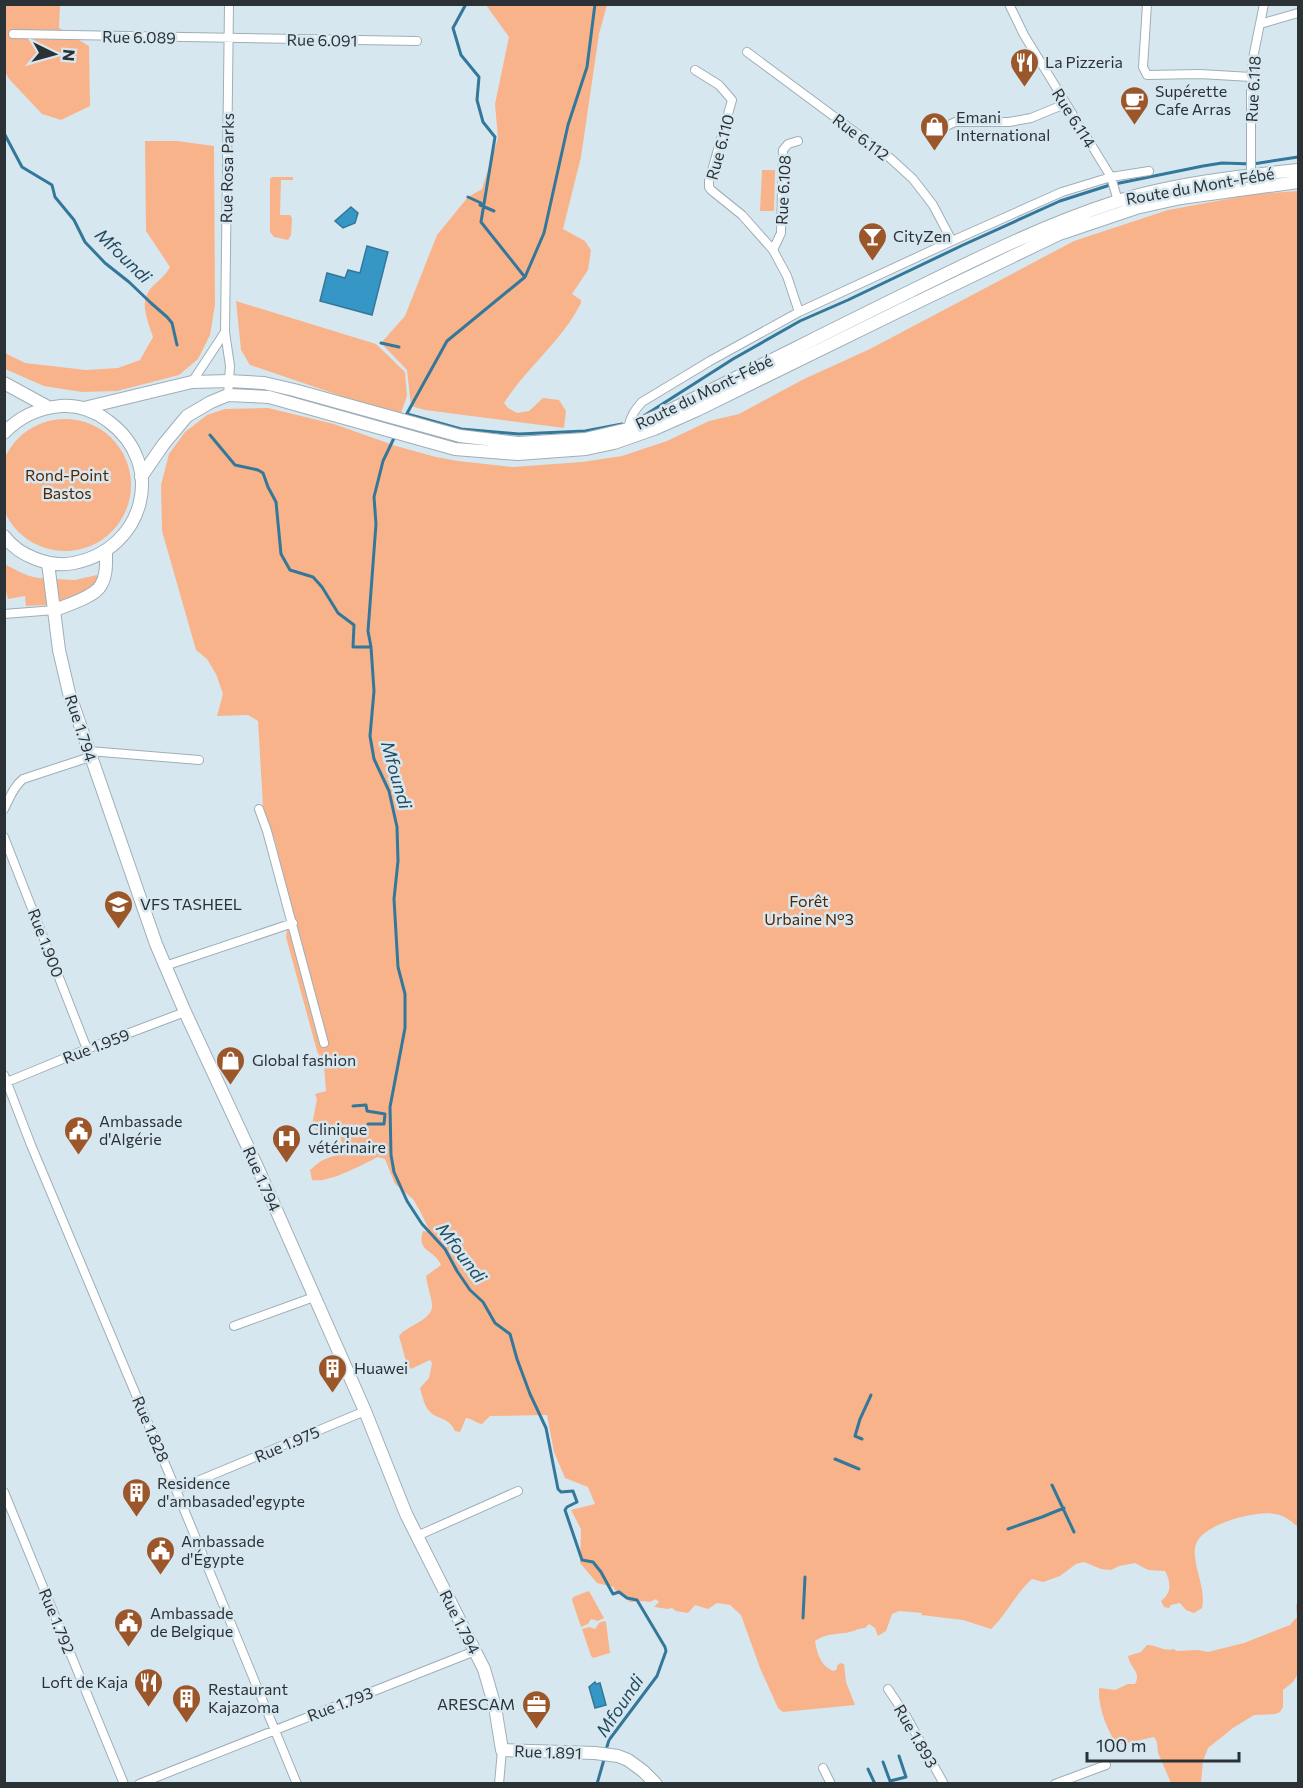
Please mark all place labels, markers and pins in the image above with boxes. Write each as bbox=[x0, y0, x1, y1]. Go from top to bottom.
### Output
restaurant icon: La Pizzeria bbox=[1008, 46, 1040, 88]
place label: La Pizzeria bbox=[1045, 52, 1123, 71]
place label: Supérette Cafe Arras bbox=[1155, 81, 1231, 118]
cafe icon: Supérette Cafe Arras bbox=[1118, 84, 1150, 126]
place label: Emani International bbox=[956, 107, 1050, 144]
shop icon: Emani International bbox=[919, 110, 951, 152]
bar icon: CityZen bbox=[856, 220, 888, 262]
place label: CityZen bbox=[893, 226, 951, 245]
school or university icon: VFS TASHEEL bbox=[103, 888, 135, 930]
place label: VFS TASHEEL bbox=[140, 894, 242, 913]
shop icon: Global fashion bbox=[215, 1044, 247, 1086]
place label: Global fashion bbox=[252, 1050, 356, 1069]
place label: Ambassade d'Algérie bbox=[99, 1111, 182, 1148]
public building icon: Ambassade d'Algérie bbox=[62, 1114, 94, 1156]
place label: Clinique vétérinaire bbox=[308, 1119, 386, 1156]
hospital icon: Clinique vétérinaire bbox=[271, 1122, 303, 1164]
building icon: Huawei bbox=[317, 1352, 349, 1394]
place label: Huawei bbox=[354, 1358, 408, 1377]
place label: Residence d'ambasaded'egypte bbox=[157, 1473, 305, 1510]
building icon: Residence d'ambasaded'egypte bbox=[120, 1476, 152, 1518]
place label: Ambassade d'Égypte bbox=[181, 1531, 264, 1568]
public building icon: Ambassade d'Égypte bbox=[144, 1534, 176, 1576]
place label: Ambassade de Belgique bbox=[150, 1603, 233, 1640]
public building icon: Ambassade de Belgique bbox=[113, 1606, 145, 1648]
restaurant icon: Loft de Kaja bbox=[133, 1666, 165, 1708]
place label: Loft de Kaja bbox=[41, 1672, 128, 1691]
place label: Restaurant Kajazoma bbox=[208, 1679, 289, 1716]
building icon: Restaurant Kajazoma bbox=[171, 1682, 203, 1724]
office icon: ARESCAM bbox=[520, 1688, 552, 1730]
place label: ARESCAM bbox=[437, 1694, 515, 1713]

